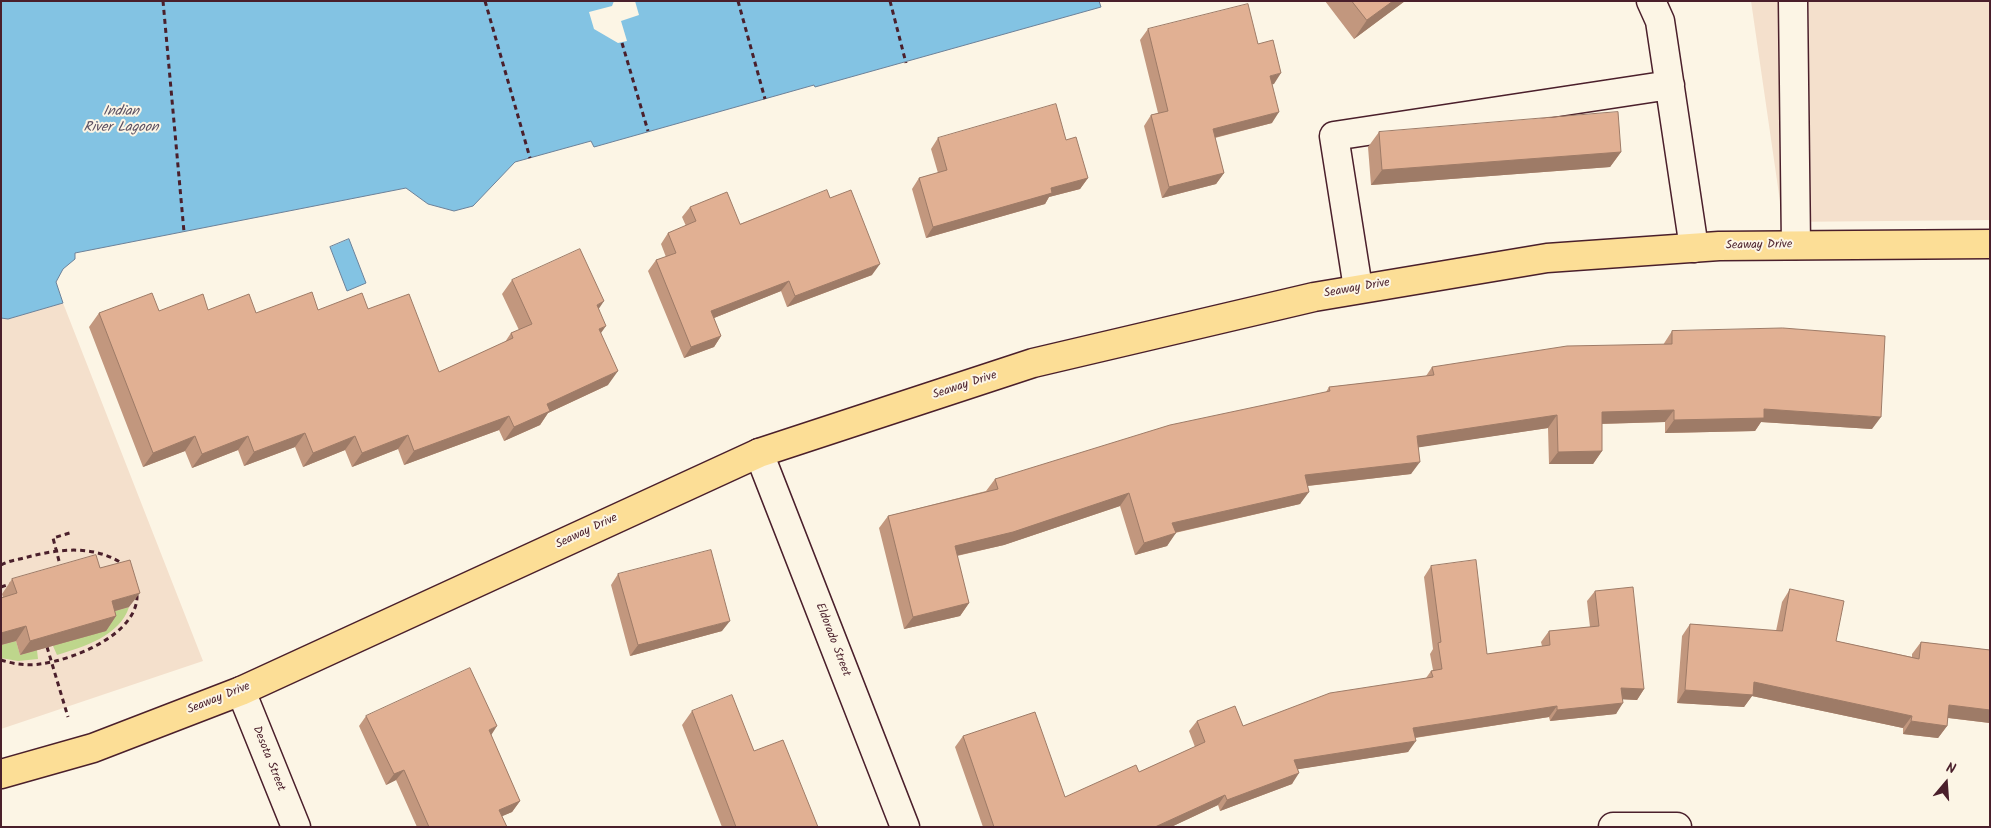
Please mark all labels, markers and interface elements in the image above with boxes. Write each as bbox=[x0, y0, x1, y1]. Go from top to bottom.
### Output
water label: Indian River Lagoon bbox=[84, 105, 158, 138]
street label: Seaway Drive bbox=[1726, 238, 1792, 254]
street label: Seaway Drive bbox=[1323, 276, 1391, 302]
street label: Seaway Drive bbox=[931, 369, 999, 403]
street label: Seaway Drive bbox=[554, 511, 620, 553]
street label: Eldorado Street bbox=[811, 601, 853, 679]
street label: Seaway Drive bbox=[185, 680, 253, 718]
street label: Desota Street bbox=[248, 724, 288, 794]
text: N bbox=[1943, 757, 1958, 781]
north arrow bbox=[1921, 758, 1971, 808]

